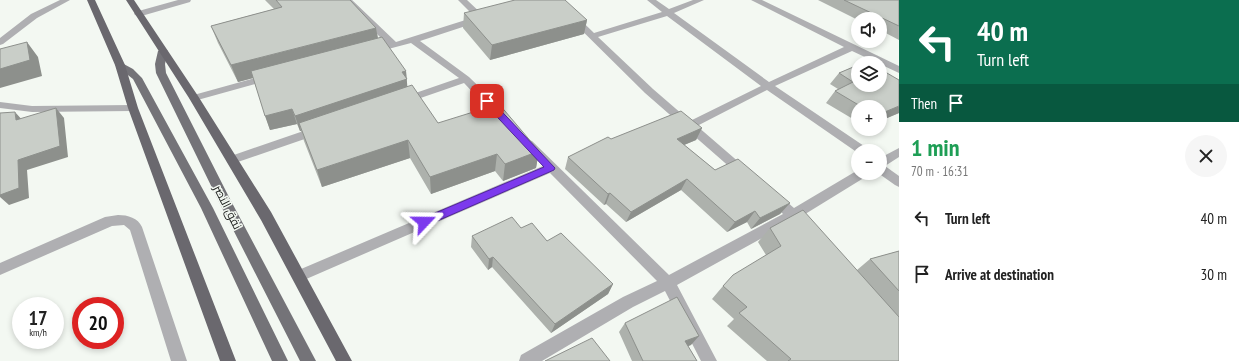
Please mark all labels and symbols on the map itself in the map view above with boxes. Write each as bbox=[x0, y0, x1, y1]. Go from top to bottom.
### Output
pin bbox=[470, 84, 504, 118]
street label: نفق النصر bbox=[210, 181, 245, 232]
position arrow bbox=[403, 201, 445, 243]
speed limit sign: 20 bbox=[72, 297, 124, 349]

